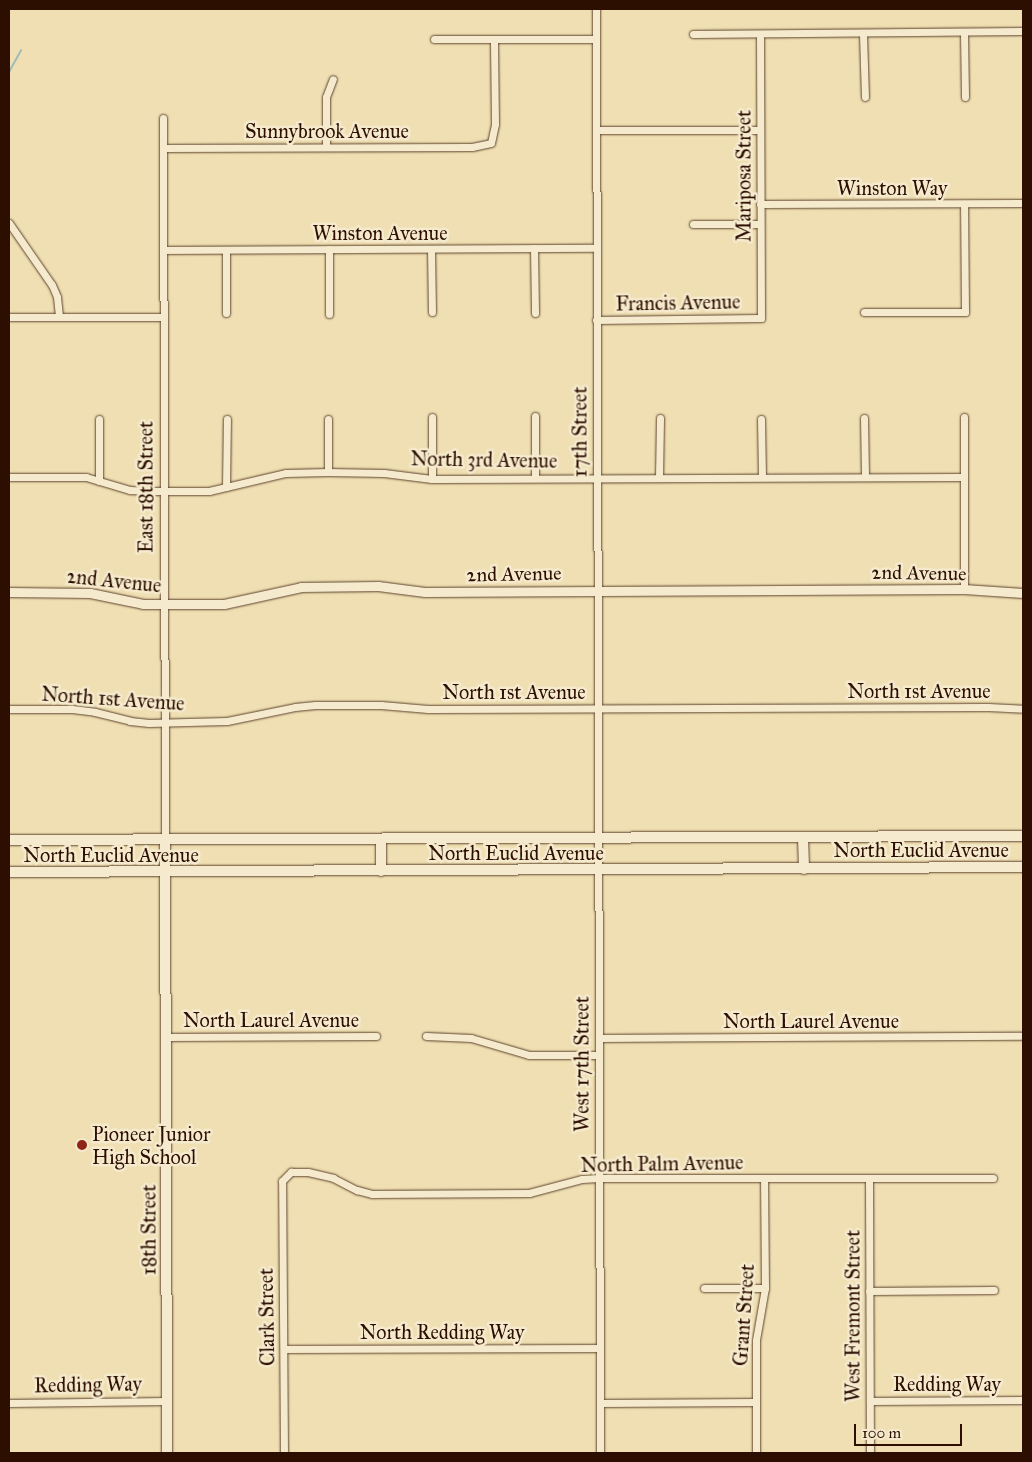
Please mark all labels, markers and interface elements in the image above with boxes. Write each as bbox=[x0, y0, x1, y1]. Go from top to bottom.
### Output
street label: Mariposa Street bbox=[732, 110, 756, 242]
street label: Sunnybrook Avenue bbox=[245, 119, 409, 143]
street label: Winston Way bbox=[837, 176, 947, 200]
street label: Winston Avenue bbox=[312, 221, 448, 245]
street label: Francis Avenue bbox=[615, 290, 741, 316]
street label: 17th Street bbox=[568, 387, 592, 477]
street label: East 18th Street bbox=[134, 421, 158, 553]
street label: North 3rd Avenue bbox=[411, 447, 557, 473]
street label: 2nd Avenue bbox=[871, 560, 967, 586]
street label: 2nd Avenue bbox=[466, 561, 562, 587]
street label: 2nd Avenue bbox=[65, 564, 163, 598]
street label: North 1st Avenue bbox=[847, 679, 991, 703]
street label: North 1st Avenue bbox=[442, 680, 586, 704]
street label: North 1st Avenue bbox=[41, 682, 185, 716]
street label: North Euclid Avenue bbox=[833, 838, 1009, 862]
street label: North Euclid Avenue bbox=[428, 841, 604, 865]
street label: North Euclid Avenue bbox=[23, 843, 199, 867]
street label: West 17th Street bbox=[570, 996, 594, 1132]
street label: North Laurel Avenue bbox=[183, 1008, 359, 1032]
street label: North Laurel Avenue bbox=[723, 1009, 899, 1033]
place label: Pioneer Junior High School bbox=[92, 1122, 211, 1169]
marker: Pioneer Junior High School bbox=[76, 1139, 88, 1151]
street label: North Palm Avenue bbox=[580, 1151, 744, 1177]
street label: 18th Street bbox=[137, 1185, 161, 1275]
street label: West Fremont Street bbox=[841, 1230, 865, 1402]
street label: Grant Street bbox=[728, 1263, 760, 1367]
street label: Clark Street bbox=[254, 1268, 280, 1366]
street label: North Redding Way bbox=[360, 1320, 524, 1344]
street label: Redding Way bbox=[34, 1372, 142, 1398]
street label: Redding Way bbox=[893, 1372, 1001, 1396]
scale bar bbox=[857, 1414, 964, 1446]
text: 100 m bbox=[862, 1424, 901, 1442]

